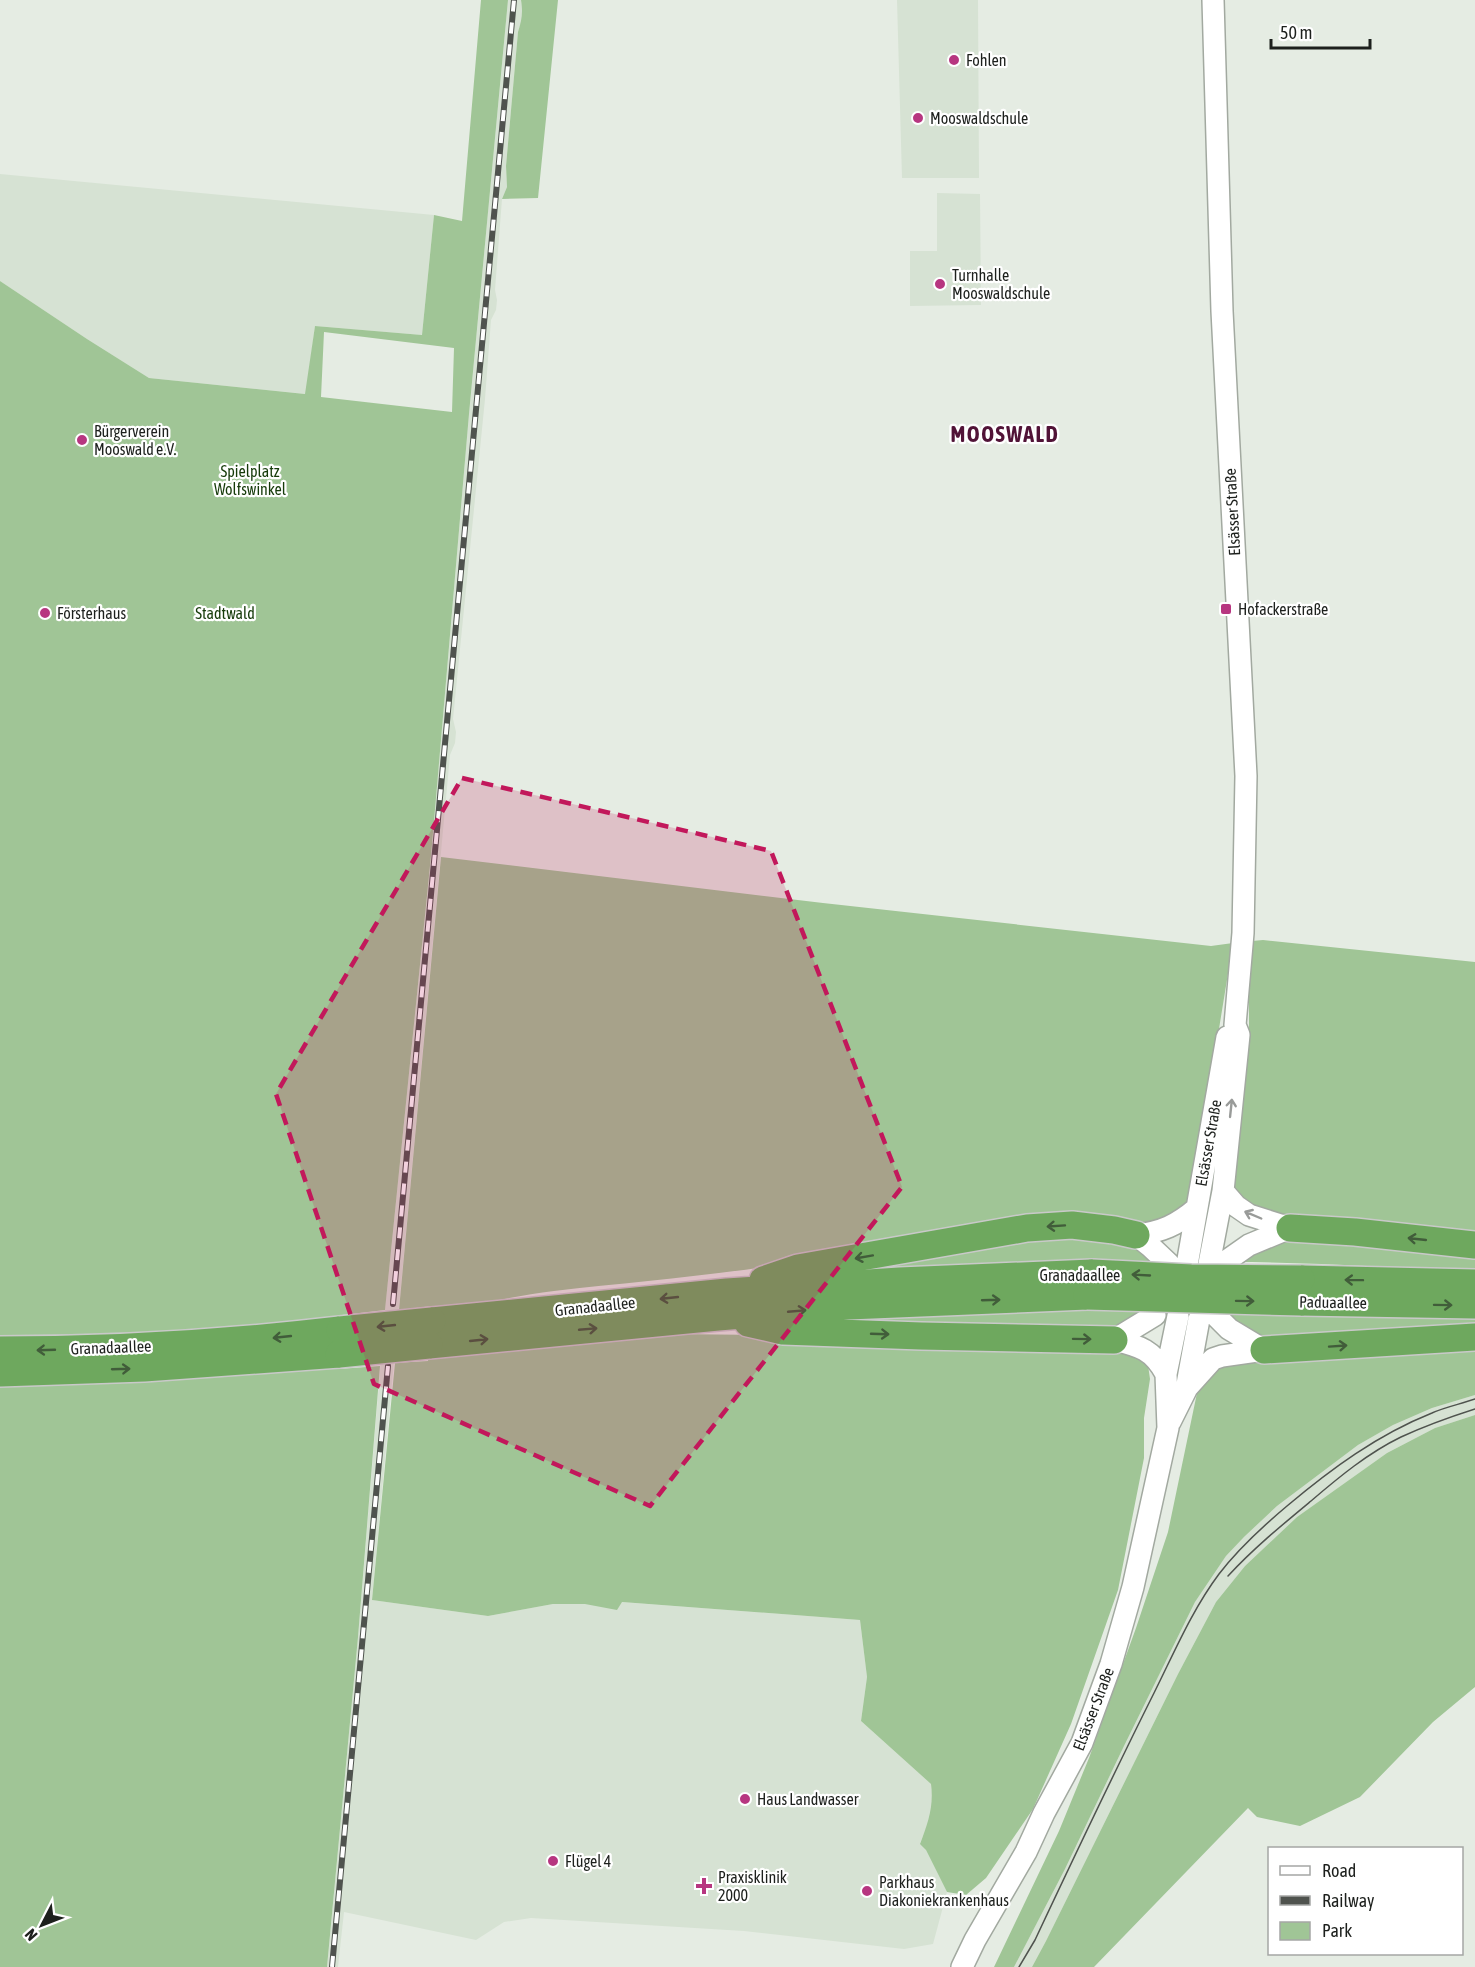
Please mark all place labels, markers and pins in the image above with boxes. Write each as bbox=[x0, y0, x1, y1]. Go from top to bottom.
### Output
place label: Fohlen bbox=[966, 51, 1007, 69]
marker: Fohlen bbox=[947, 53, 961, 67]
place label: Mooswaldschule bbox=[930, 109, 1028, 127]
marker: Mooswaldschule bbox=[911, 111, 925, 125]
place label: Turnhalle Mooswaldschule bbox=[952, 266, 1050, 302]
marker: Turnhalle Mooswaldschule bbox=[933, 277, 947, 291]
place label: Bürgerverein Mooswald e.V. bbox=[94, 422, 176, 458]
marker: Bürgerverein Mooswald e.V. bbox=[75, 433, 89, 447]
place label: Hofackerstraße bbox=[1238, 600, 1328, 618]
marker: Hofackerstraße bbox=[1219, 602, 1233, 616]
place label: Försterhaus bbox=[57, 604, 126, 622]
marker: Försterhaus bbox=[38, 606, 52, 620]
place label: Haus Landwasser bbox=[757, 1790, 859, 1808]
marker: Haus Landwasser bbox=[738, 1792, 752, 1806]
place label: Flügel 4 bbox=[565, 1852, 611, 1871]
marker: Flügel 4 bbox=[546, 1854, 560, 1868]
place label: Praxisklinik 2000 bbox=[718, 1868, 787, 1904]
place label: Parkhaus Diakoniekrankenhaus bbox=[879, 1873, 1009, 1909]
marker: Praxisklinik 2000 bbox=[695, 1877, 713, 1895]
marker: Parkhaus Diakoniekrankenhaus bbox=[860, 1884, 874, 1898]

